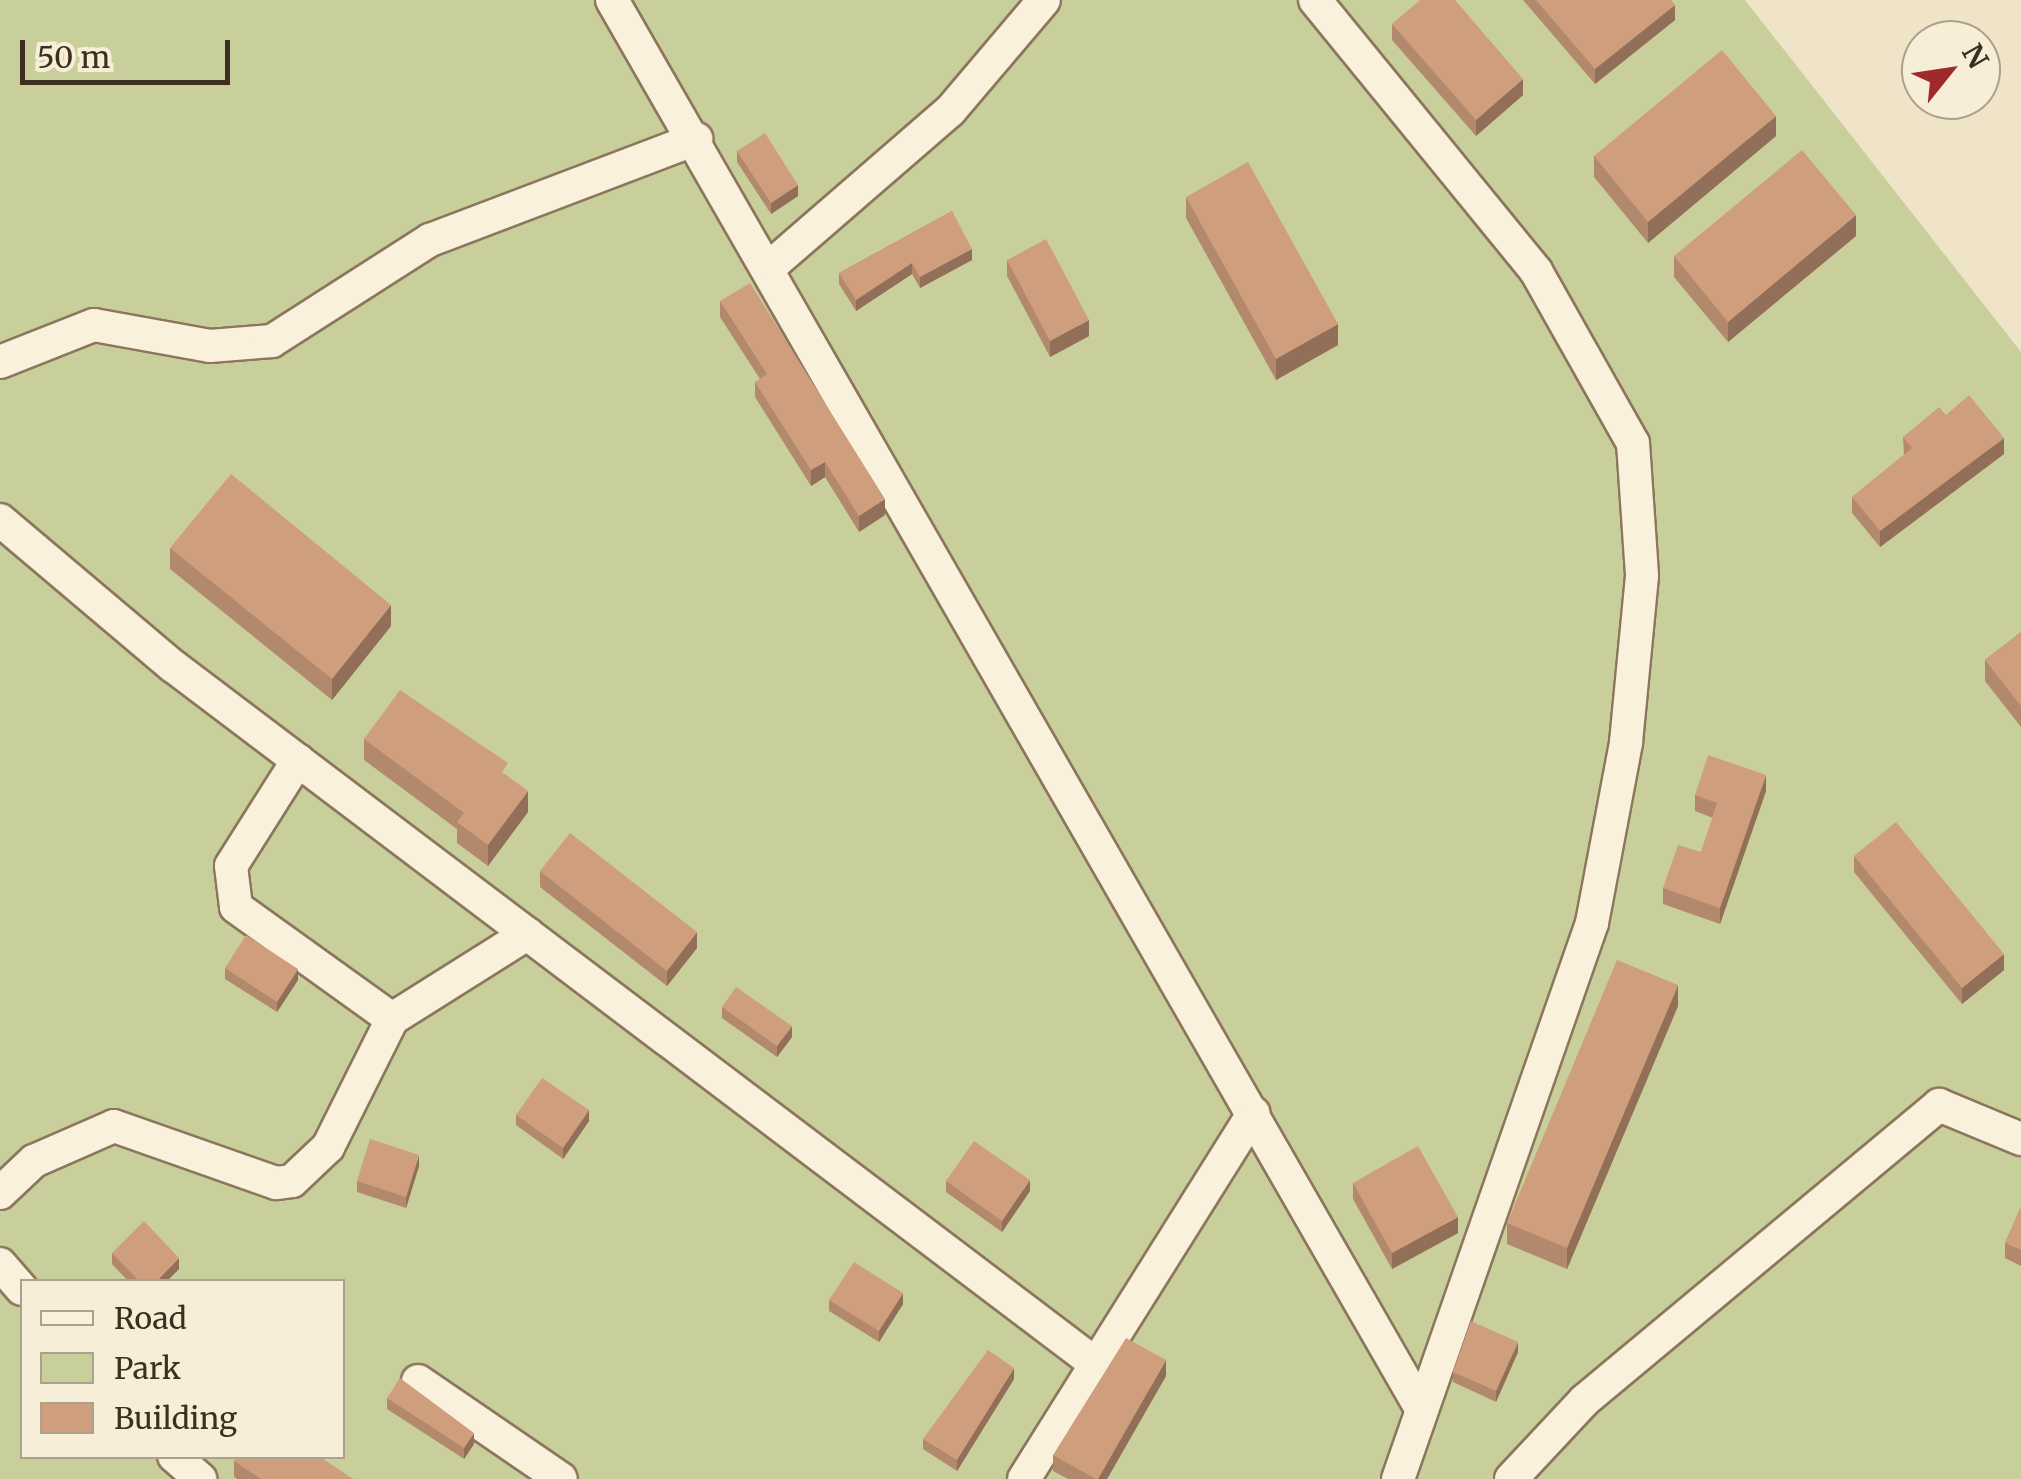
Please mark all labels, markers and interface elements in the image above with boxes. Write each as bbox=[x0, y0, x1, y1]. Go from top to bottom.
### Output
scale bar bbox=[25, 20, 235, 82]
north arrow bbox=[1901, 20, 2001, 120]
text: N bbox=[1954, 37, 1996, 75]
text: 50 m bbox=[37, 38, 110, 76]
legend bbox=[20, 1279, 345, 1459]
text: Road bbox=[114, 1299, 187, 1337]
text: Park bbox=[114, 1349, 181, 1387]
text: Building bbox=[114, 1399, 237, 1437]

